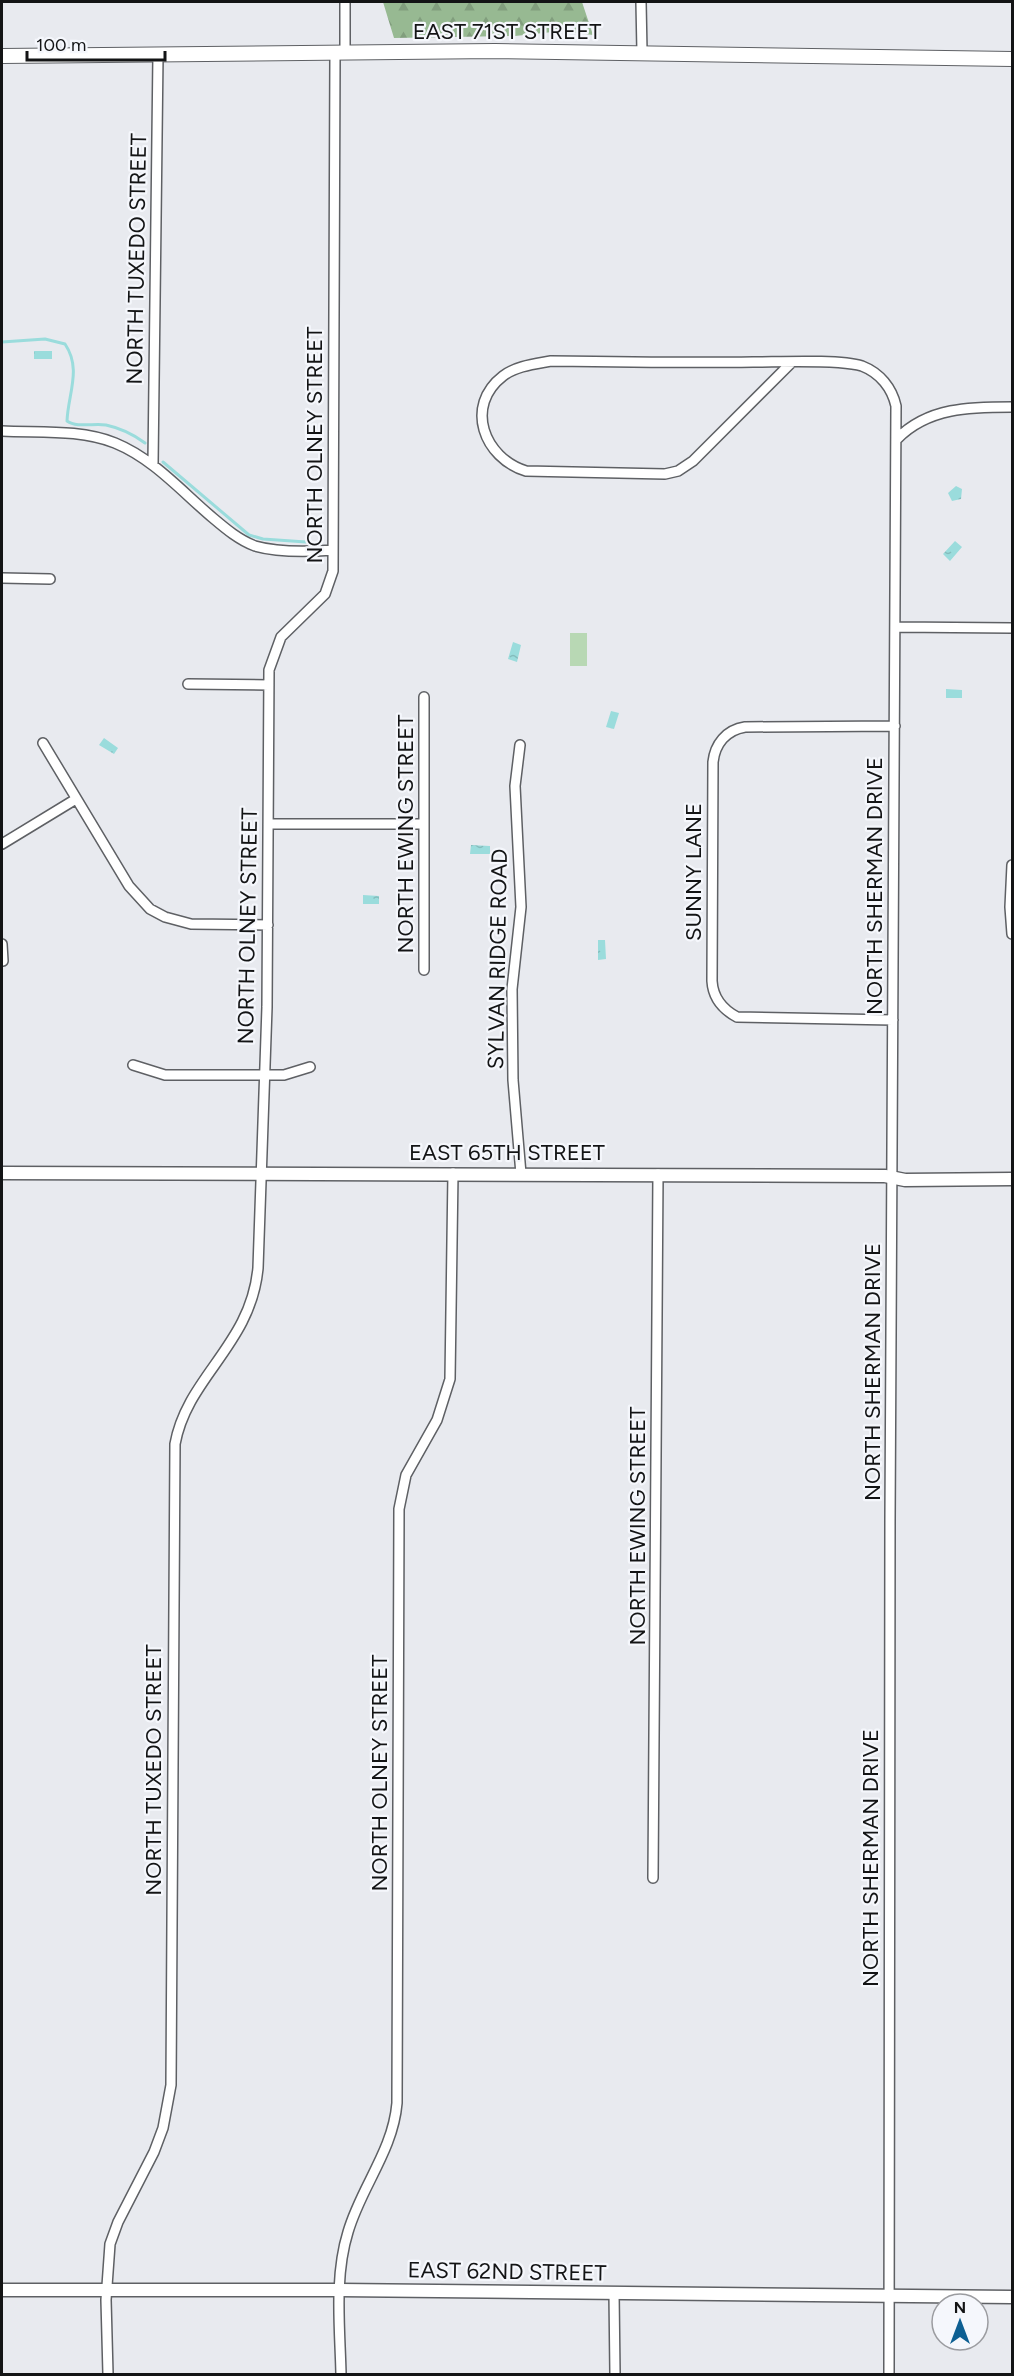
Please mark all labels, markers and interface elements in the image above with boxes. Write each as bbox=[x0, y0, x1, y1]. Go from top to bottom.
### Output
street label: EAST 71ST STREET bbox=[413, 18, 601, 45]
scale bar bbox=[27, 24, 165, 62]
text: 100 m bbox=[36, 34, 86, 56]
street label: NORTH TUXEDO STREET bbox=[121, 133, 152, 385]
street label: NORTH OLNEY STREET bbox=[301, 327, 328, 563]
street label: NORTH EWING STREET bbox=[392, 715, 419, 953]
street label: NORTH SHERMAN DRIVE bbox=[861, 757, 888, 1015]
street label: SUNNY LANE bbox=[680, 803, 707, 941]
street label: NORTH OLNEY STREET bbox=[232, 807, 263, 1045]
street label: SYLVAN RIDGE ROAD bbox=[482, 848, 513, 1070]
street label: EAST 65TH STREET bbox=[409, 1139, 605, 1166]
street label: NORTH SHERMAN DRIVE bbox=[859, 1243, 886, 1501]
street label: NORTH EWING STREET bbox=[624, 1407, 651, 1645]
street label: NORTH TUXEDO STREET bbox=[140, 1644, 167, 1896]
street label: NORTH OLNEY STREET bbox=[366, 1655, 393, 1891]
street label: NORTH SHERMAN DRIVE bbox=[857, 1729, 884, 1987]
street label: EAST 62ND STREET bbox=[407, 2256, 607, 2287]
north arrow bbox=[930, 2292, 990, 2352]
text: N bbox=[954, 2298, 966, 2317]

